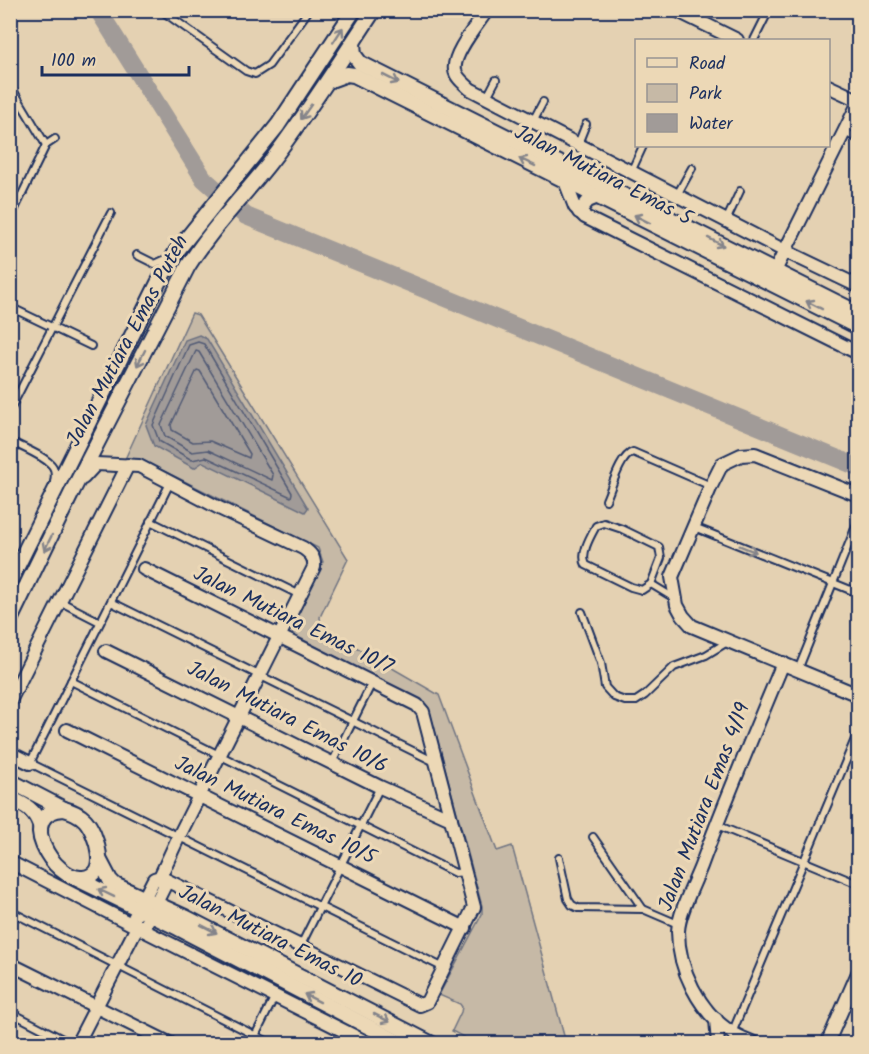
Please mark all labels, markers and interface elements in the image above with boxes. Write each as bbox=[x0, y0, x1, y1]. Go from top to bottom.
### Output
one-way arrow bbox=[332, 27, 344, 44]
scale bar bbox=[42, 39, 189, 77]
legend bbox=[635, 39, 830, 147]
text: 100 m bbox=[51, 47, 96, 76]
text: Road bbox=[689, 50, 726, 79]
one-way arrow bbox=[382, 74, 400, 86]
text: Park bbox=[689, 80, 722, 109]
one-way arrow bbox=[300, 103, 312, 119]
text: Water bbox=[689, 110, 734, 139]
street label: Jalan Mutiara Emas 5 bbox=[508, 117, 700, 236]
one-way arrow bbox=[519, 156, 536, 168]
one-way arrow bbox=[633, 213, 651, 225]
street label: Jalan Mutiara Emas Puteh bbox=[58, 229, 198, 453]
one-way arrow bbox=[707, 236, 724, 248]
one-way arrow bbox=[805, 299, 823, 310]
one-way arrow bbox=[135, 348, 146, 366]
one-way arrow bbox=[41, 533, 53, 551]
one-way arrow bbox=[738, 544, 757, 555]
street label: Jalan Mutiara Emas 10/7 bbox=[187, 558, 400, 685]
street label: Jalan Mutiara Emas 10/6 bbox=[181, 653, 393, 783]
street label: Jalan Mutiara Emas 4/19 bbox=[650, 698, 760, 916]
street label: Jalan Mutiara Emas 10/5 bbox=[168, 748, 383, 875]
street label: Jalan Mutiara Emas 10 bbox=[172, 876, 368, 998]
one-way arrow bbox=[97, 887, 115, 899]
one-way arrow bbox=[199, 924, 217, 935]
one-way arrow bbox=[304, 991, 322, 1003]
one-way arrow bbox=[373, 1012, 390, 1024]

